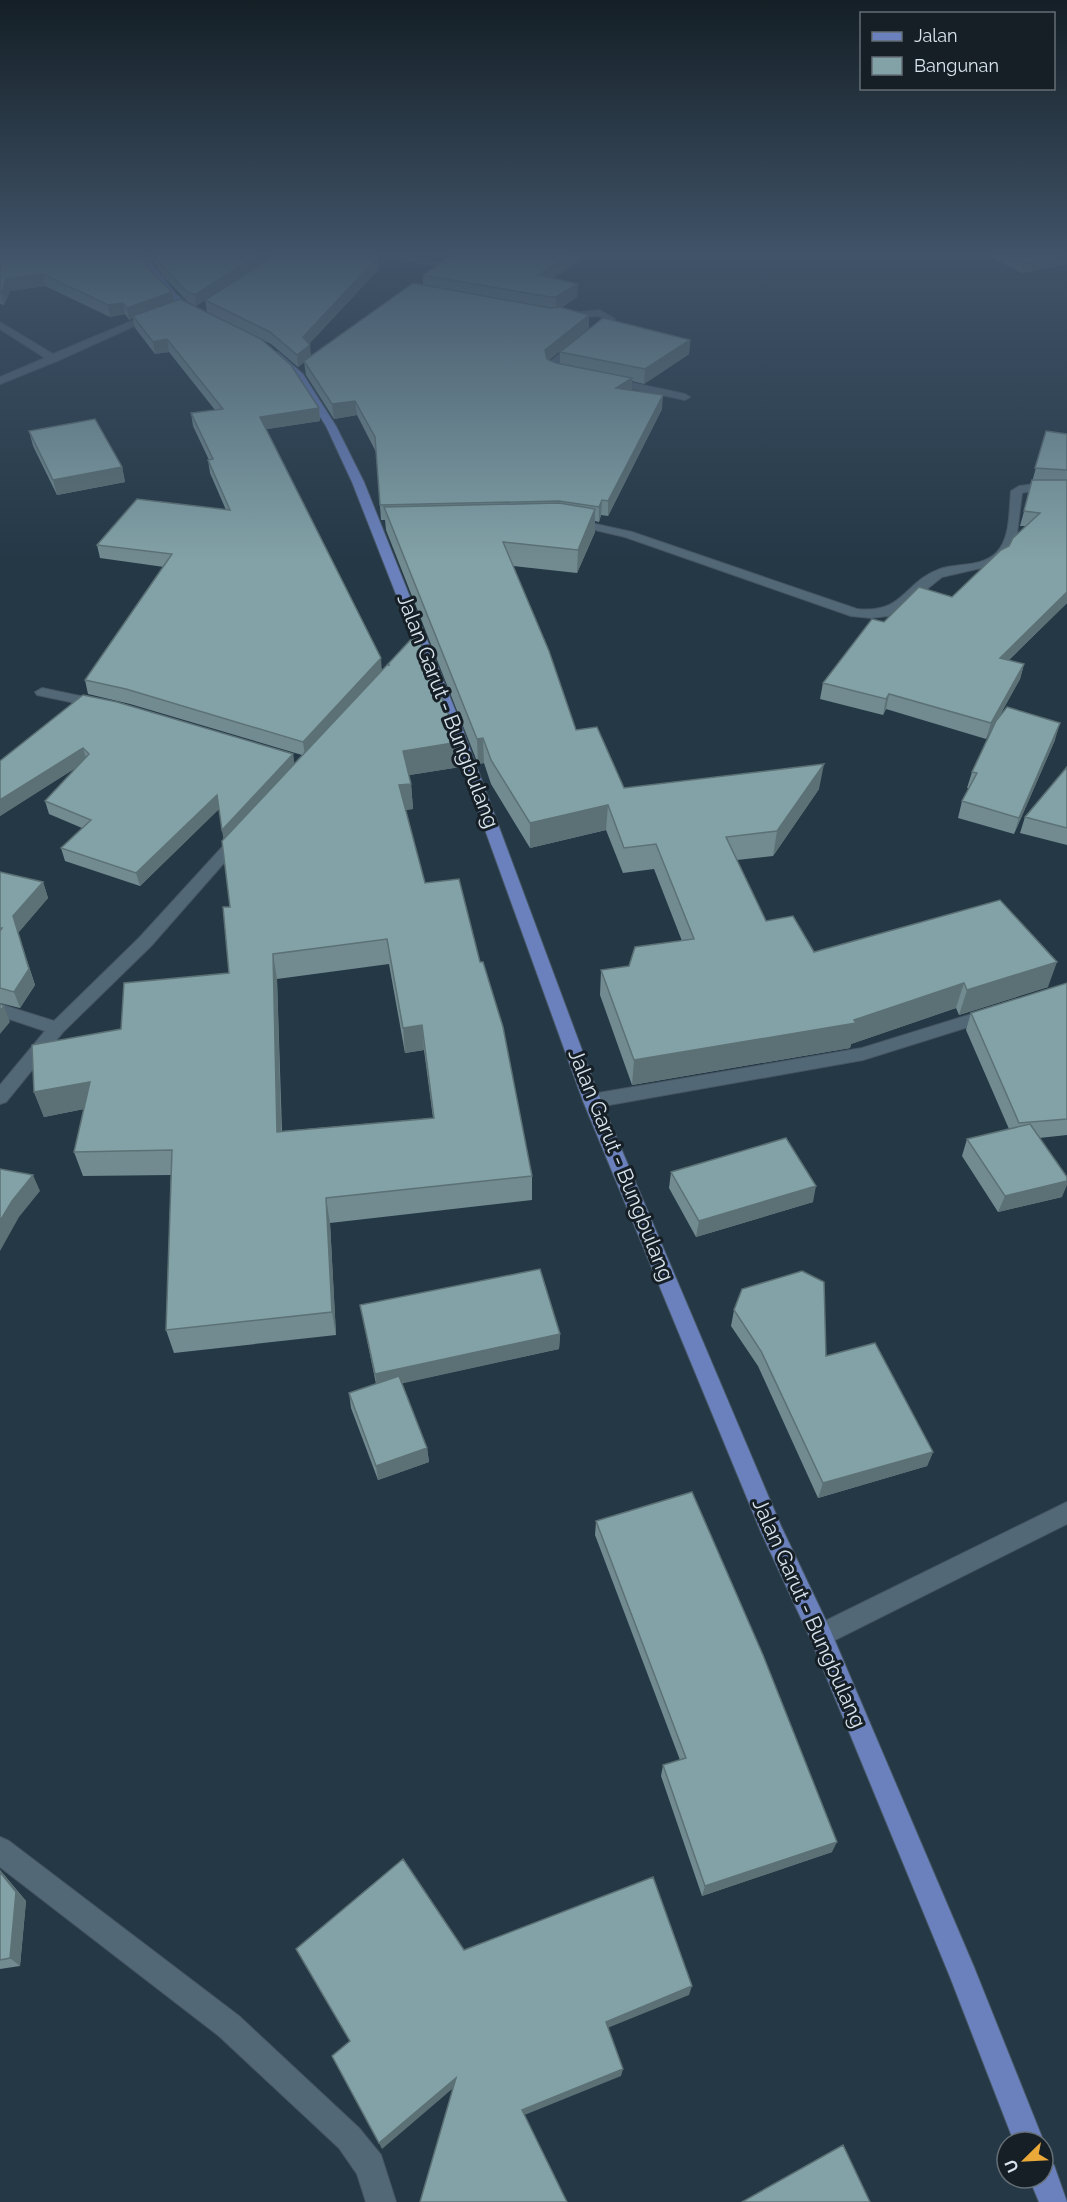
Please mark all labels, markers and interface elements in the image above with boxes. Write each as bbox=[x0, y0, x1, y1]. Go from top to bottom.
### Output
legend bbox=[860, 12, 1055, 90]
text: Jalan bbox=[914, 25, 958, 46]
text: Bangunan bbox=[914, 55, 999, 76]
street label: Jalan Garut - Bungbulang bbox=[392, 590, 505, 831]
street label: Jalan Garut - Bungbulang bbox=[563, 1045, 680, 1285]
street label: Jalan Garut - Bungbulang bbox=[747, 1494, 871, 1731]
north arrow bbox=[995, 2130, 1055, 2190]
text: U bbox=[1001, 2157, 1023, 2175]

